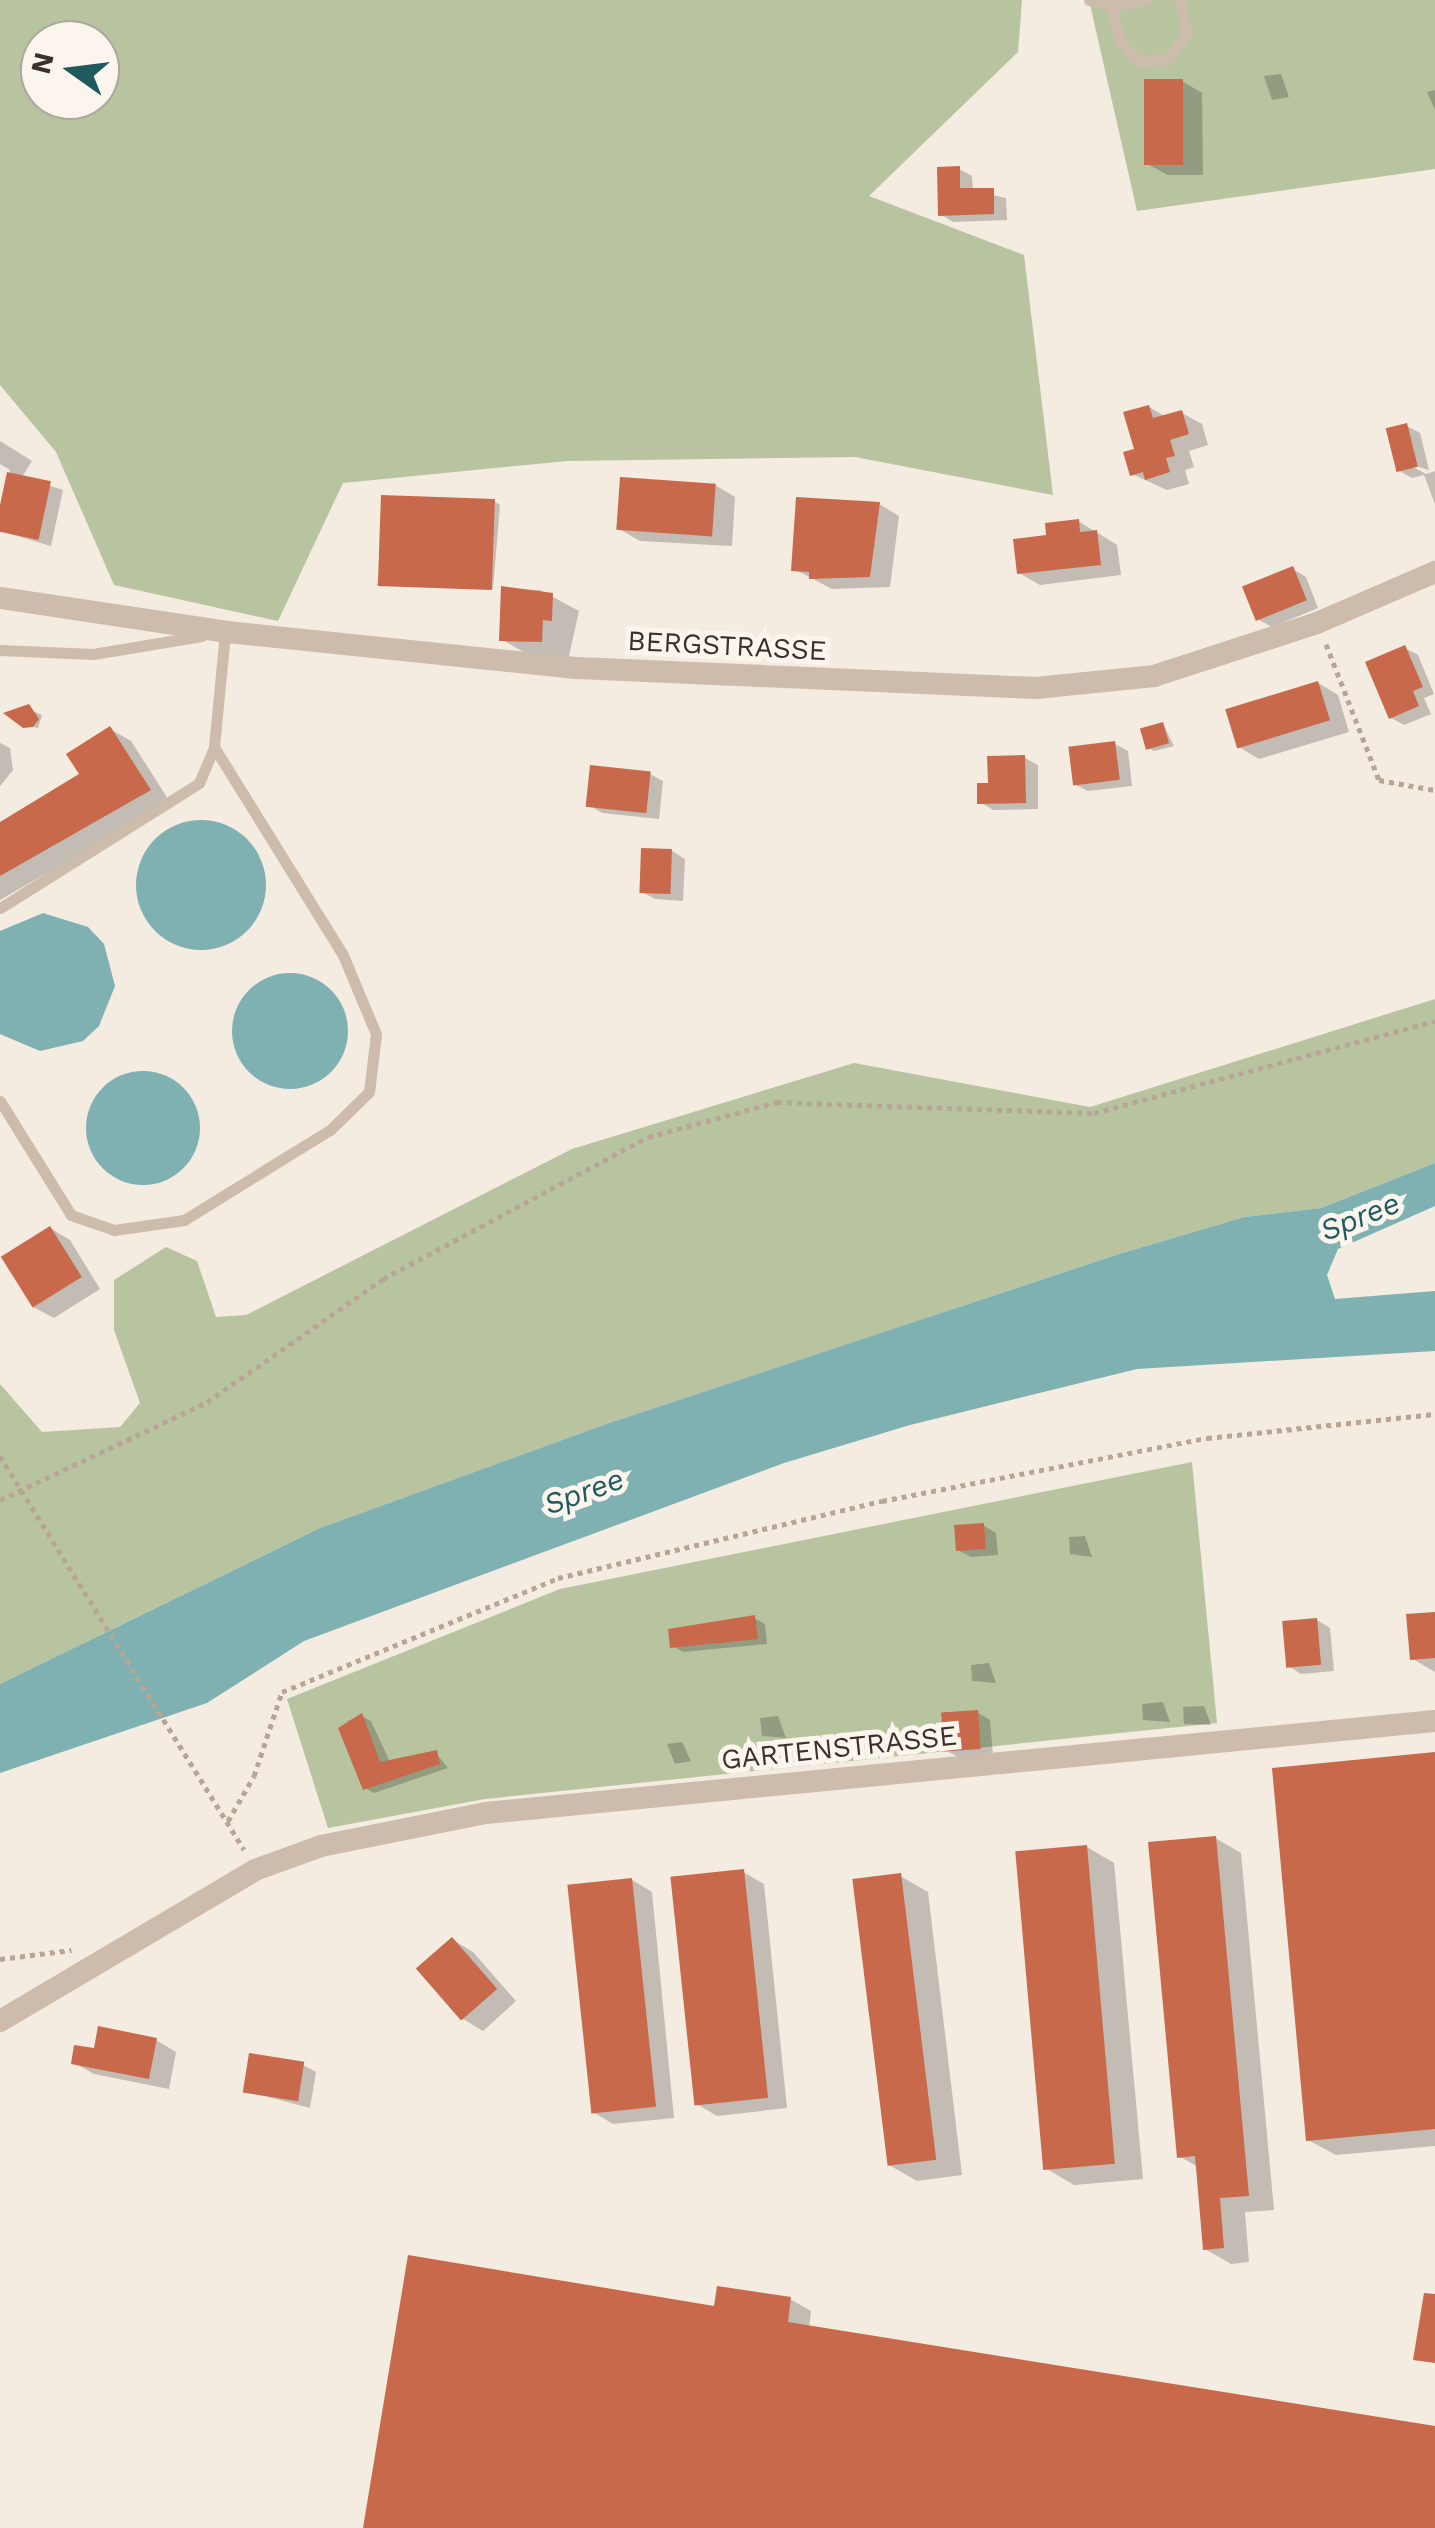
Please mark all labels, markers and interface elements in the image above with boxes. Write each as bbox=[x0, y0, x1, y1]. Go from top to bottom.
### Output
north arrow bbox=[20, 20, 120, 120]
text: N bbox=[24, 49, 61, 77]
street label: BERGSTRASSE bbox=[626, 624, 828, 668]
water label: Spree bbox=[1315, 1185, 1405, 1249]
water label: Spree bbox=[539, 1461, 629, 1523]
street label: GARTENSTRASSE bbox=[719, 1719, 959, 1777]

